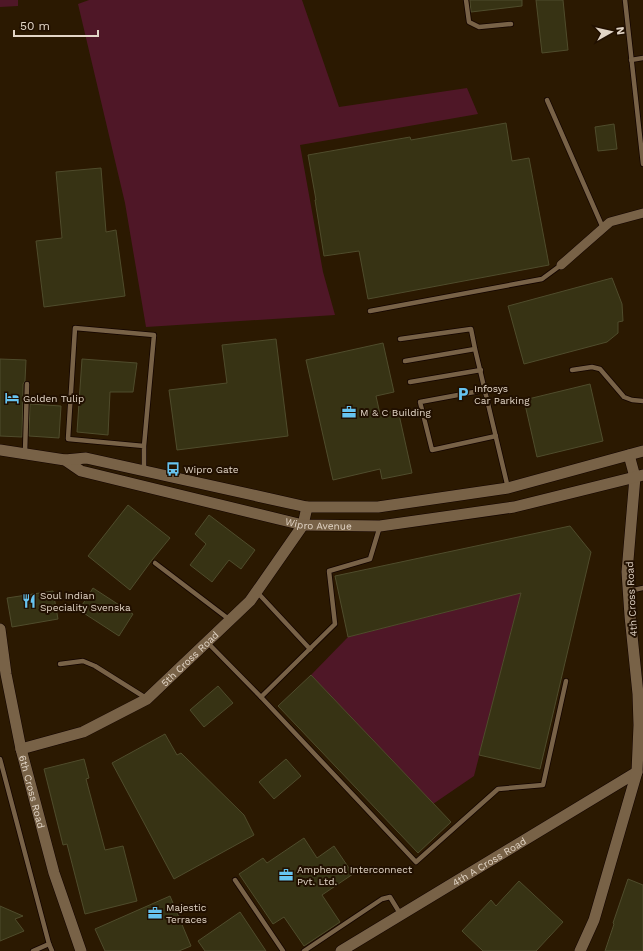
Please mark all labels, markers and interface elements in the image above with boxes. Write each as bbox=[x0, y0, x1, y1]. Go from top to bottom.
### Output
scale bar bbox=[14, 12, 98, 38]
north arrow bbox=[591, 12, 631, 52]
text: 50 m bbox=[20, 19, 50, 33]
text: N bbox=[613, 26, 627, 36]
place label: Infosys Car Parking bbox=[474, 383, 530, 406]
parking icon: Infosys Car Parking bbox=[455, 386, 471, 402]
hotel icon: Golden Tulip bbox=[4, 390, 20, 406]
place label: Golden Tulip bbox=[23, 393, 84, 404]
office icon: M & C Building bbox=[341, 404, 357, 420]
place label: M & C Building bbox=[360, 407, 431, 418]
bus stop icon: Wipro Gate bbox=[165, 461, 181, 477]
place label: Wipro Gate bbox=[184, 464, 239, 475]
street label: Wipro Avenue bbox=[284, 516, 352, 532]
street label: 4th Cross Road bbox=[624, 561, 639, 637]
place label: Soul Indian Speciality Svenska bbox=[40, 590, 131, 613]
restaurant icon: Soul Indian Speciality Svenska bbox=[21, 593, 37, 609]
street label: 5th Cross Road bbox=[159, 629, 221, 689]
street label: 6th Cross Road bbox=[17, 754, 47, 829]
street label: 4th A Cross Road bbox=[450, 835, 528, 888]
place label: Amphenol Interconnect Pvt. Ltd. bbox=[297, 864, 413, 887]
office icon: Amphenol Interconnect Pvt. Ltd. bbox=[278, 867, 294, 883]
place label: Majestic Terraces bbox=[166, 902, 207, 925]
office icon: Majestic Terraces bbox=[147, 905, 163, 921]

